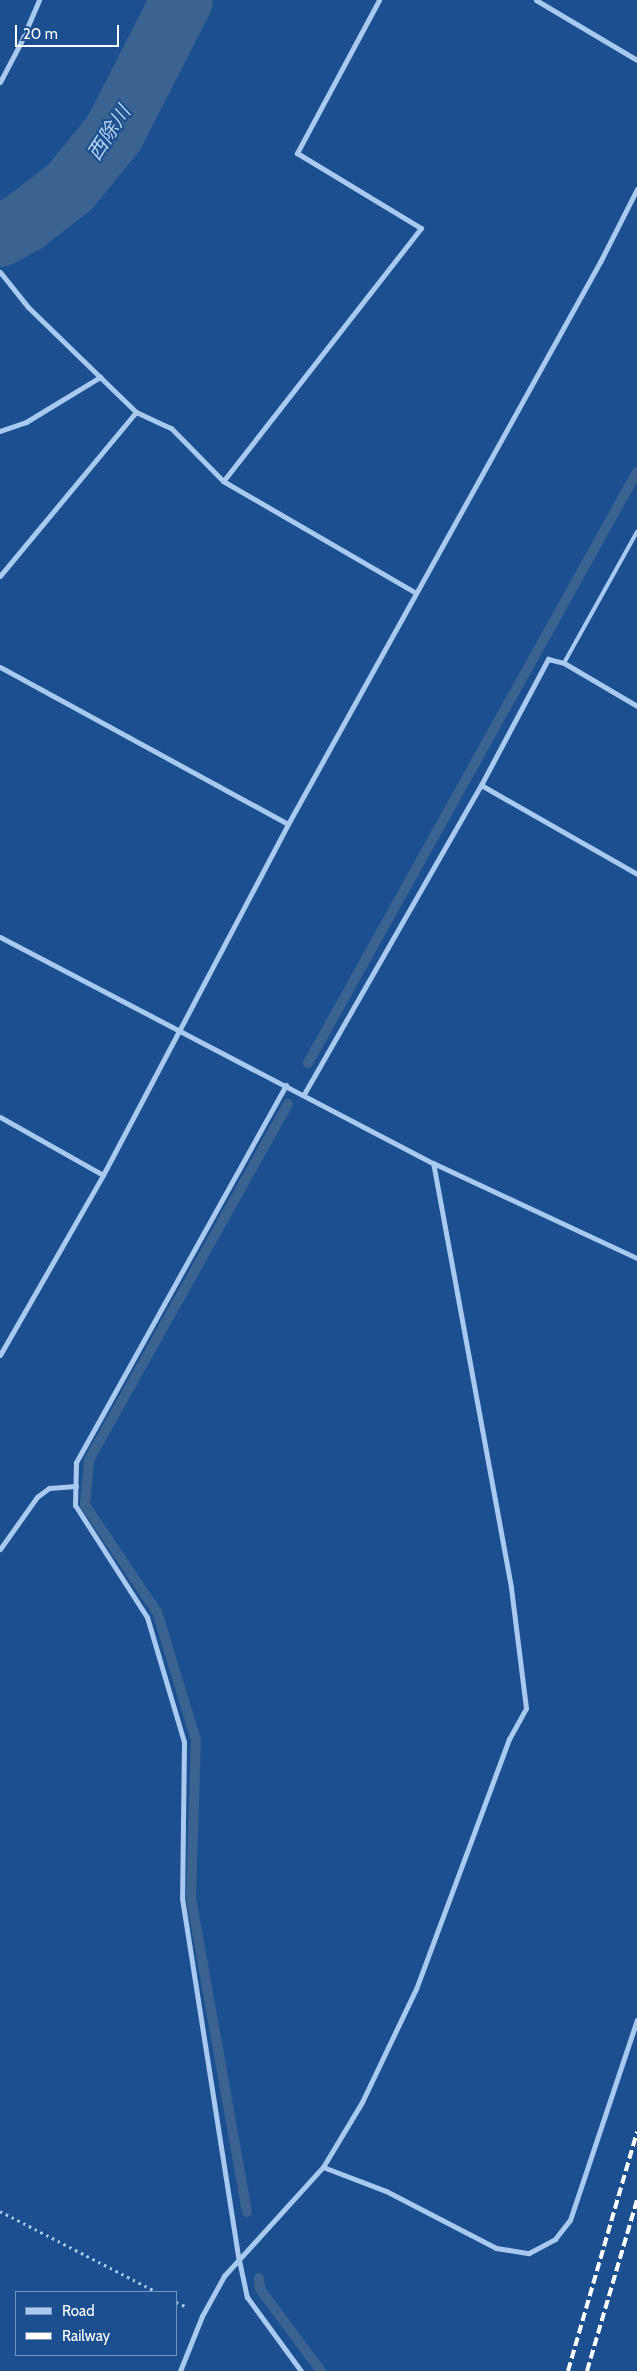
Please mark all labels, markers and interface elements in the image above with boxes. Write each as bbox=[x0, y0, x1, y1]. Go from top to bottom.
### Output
scale bar bbox=[18, 15, 121, 47]
text: 20 m bbox=[23, 25, 58, 43]
water label: 西除川 bbox=[83, 101, 135, 165]
legend bbox=[15, 2291, 178, 2356]
text: Road bbox=[62, 2302, 95, 2320]
text: Railway bbox=[62, 2327, 110, 2345]

